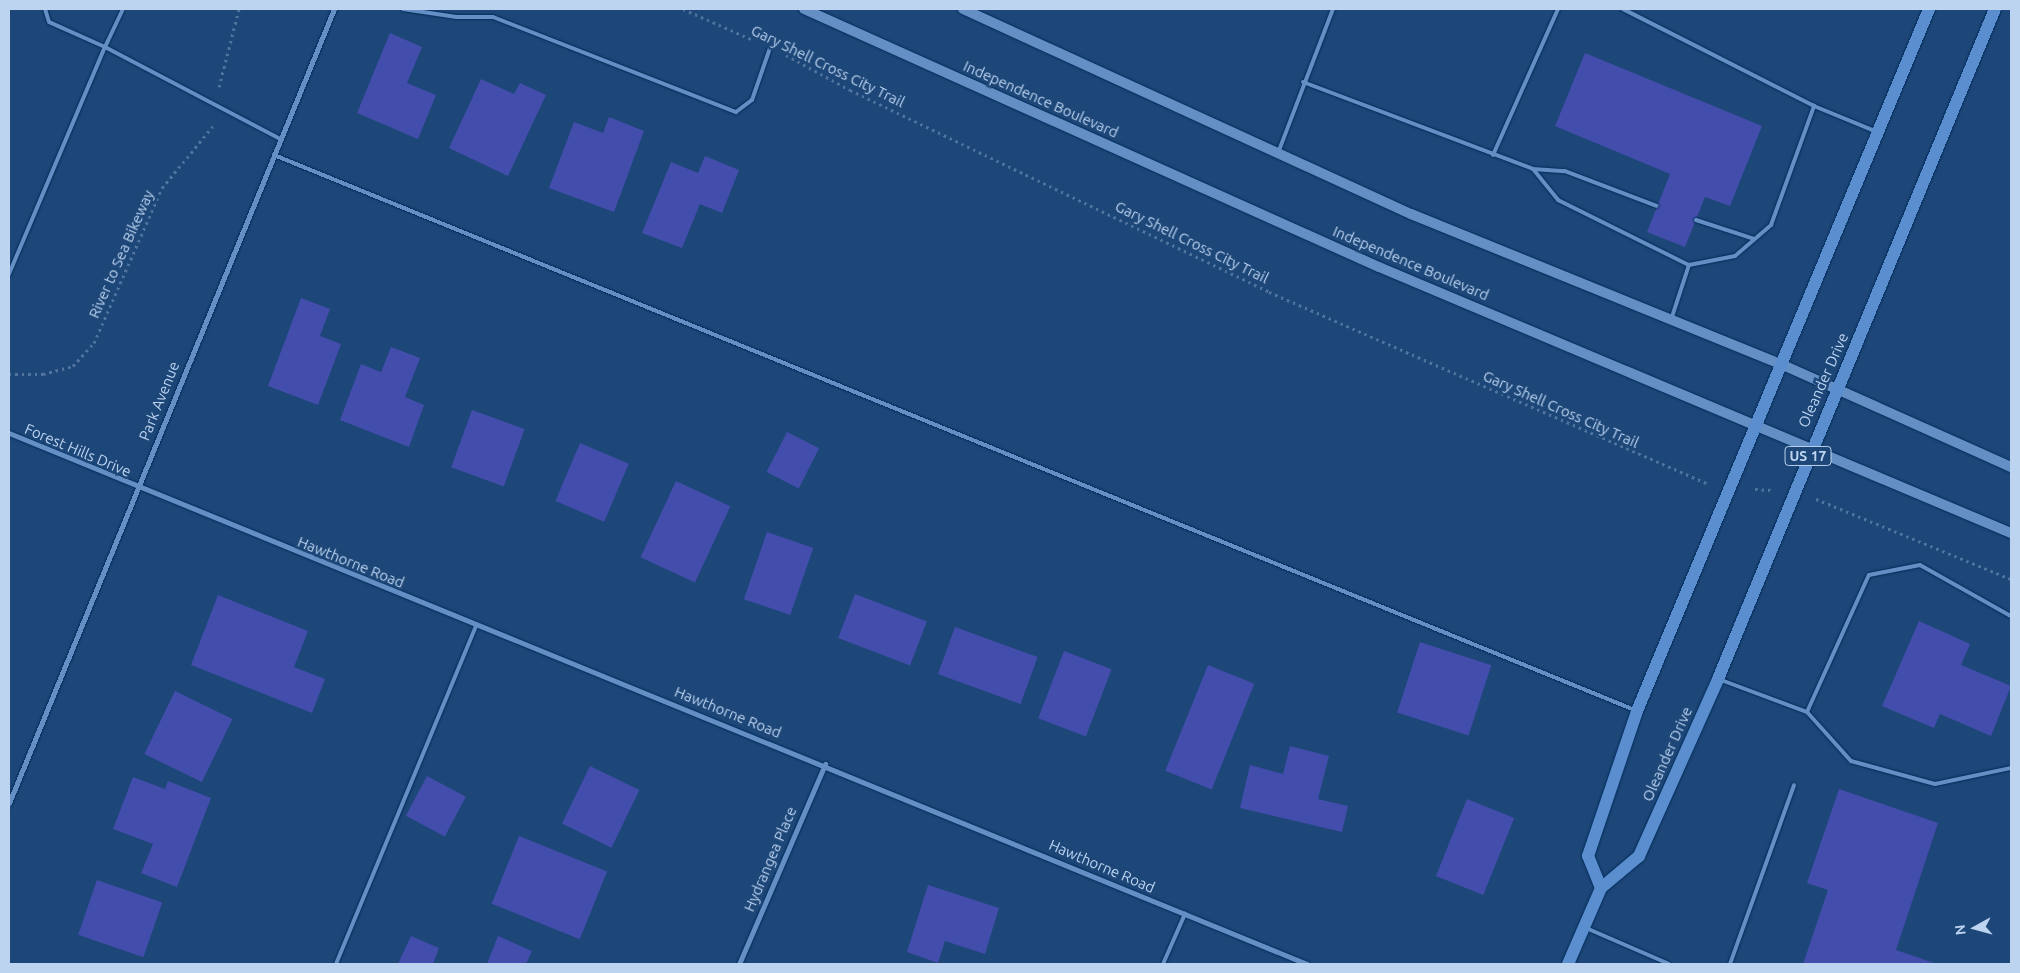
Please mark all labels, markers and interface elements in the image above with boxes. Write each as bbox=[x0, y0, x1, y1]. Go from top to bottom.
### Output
street label: Gary Shell Cross City Trail bbox=[748, 21, 908, 111]
street label: Independence Boulevard bbox=[961, 57, 1121, 141]
street label: River to Sea Bikeway bbox=[85, 187, 157, 321]
street label: Gary Shell Cross City Trail bbox=[1112, 197, 1272, 287]
street label: Independence Boulevard bbox=[1330, 222, 1492, 304]
street label: Oleander Drive bbox=[1794, 330, 1852, 430]
street label: Park Avenue bbox=[135, 359, 183, 443]
street label: Gary Shell Cross City Trail bbox=[1480, 366, 1642, 452]
street label: Forest Hills Drive bbox=[22, 419, 134, 481]
road number: US 17 bbox=[1784, 444, 1832, 468]
street label: Hawthorne Road bbox=[295, 532, 407, 592]
street label: Hawthorne Road bbox=[672, 682, 784, 742]
street label: Oleander Drive bbox=[1638, 704, 1696, 804]
street label: Hydrangea Place bbox=[740, 804, 800, 914]
street label: Hawthorne Road bbox=[1046, 836, 1158, 896]
north arrow bbox=[1950, 903, 2000, 953]
text: N bbox=[1952, 924, 1969, 936]

